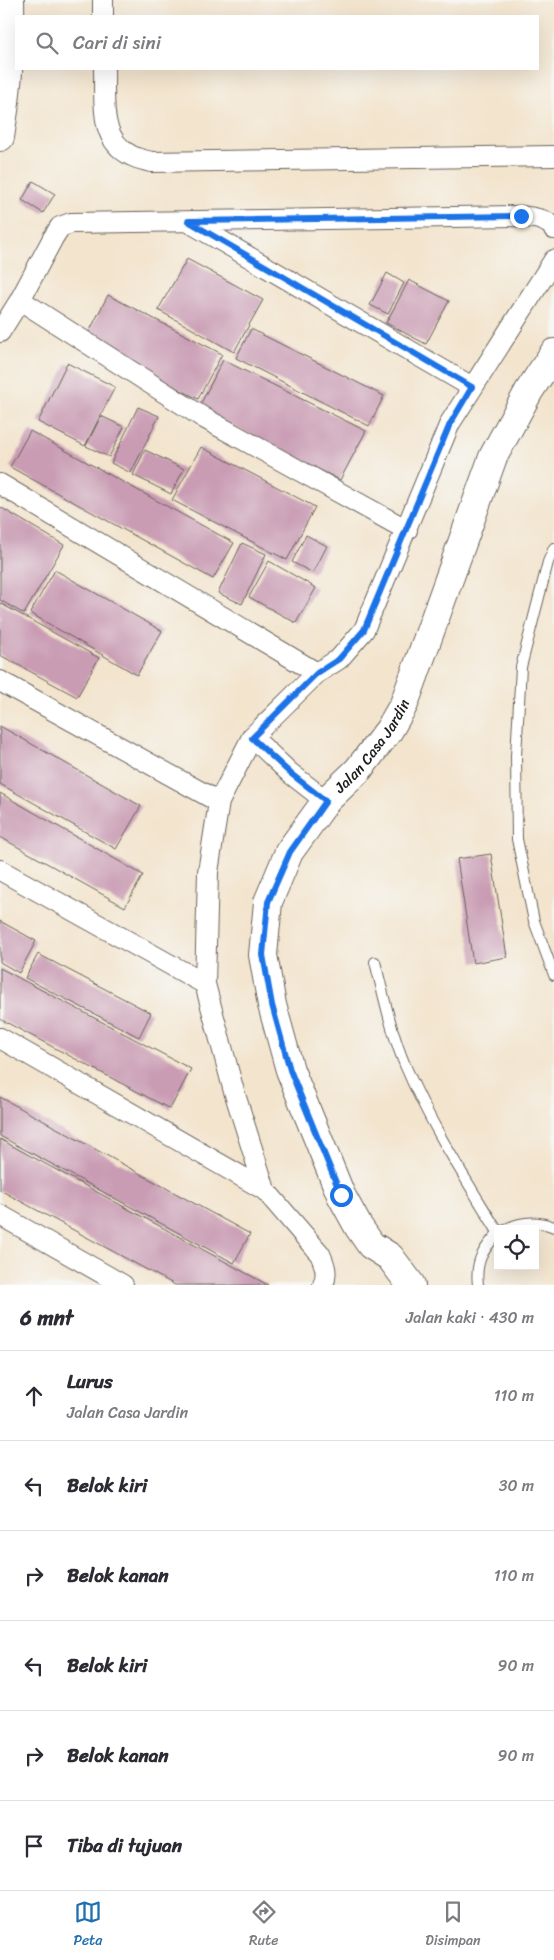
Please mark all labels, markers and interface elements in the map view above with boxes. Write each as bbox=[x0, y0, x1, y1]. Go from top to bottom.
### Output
search box bbox=[15, 15, 539, 70]
text: Cari di sini bbox=[73, 26, 161, 59]
icon: search bbox=[33, 29, 61, 57]
route end bbox=[510, 205, 533, 228]
street label: Jalan Casa Jardin bbox=[327, 696, 418, 800]
route start bbox=[330, 1184, 353, 1207]
map controls bbox=[494, 1225, 539, 1270]
button: locate bbox=[494, 1225, 539, 1270]
text: 6 mnt bbox=[20, 1299, 73, 1337]
text: Jalan kaki · 430 m bbox=[406, 1303, 534, 1332]
text: Lurus bbox=[67, 1365, 113, 1398]
text: 110 m bbox=[494, 1381, 534, 1410]
icon: ahead bbox=[20, 1382, 48, 1410]
text: Jalan Casa Jardin bbox=[67, 1398, 188, 1427]
text: Belok kiri bbox=[67, 1469, 147, 1502]
text: 30 m bbox=[499, 1471, 534, 1500]
icon: left bbox=[20, 1472, 48, 1500]
text: Belok kanan bbox=[67, 1559, 169, 1592]
text: 110 m bbox=[494, 1561, 534, 1590]
icon: right bbox=[20, 1562, 48, 1590]
text: Belok kiri bbox=[67, 1649, 147, 1682]
text: 90 m bbox=[498, 1651, 534, 1680]
icon: left bbox=[20, 1652, 48, 1680]
text: Belok kanan bbox=[67, 1739, 169, 1772]
text: 90 m bbox=[498, 1741, 534, 1770]
icon: right bbox=[20, 1742, 48, 1770]
text: Tiba di tujuan bbox=[67, 1829, 182, 1862]
icon: arrive bbox=[20, 1832, 48, 1860]
tab: Peta bbox=[73, 1898, 102, 1953]
tab: Rute bbox=[249, 1898, 278, 1953]
tab: Disimpan bbox=[425, 1898, 481, 1953]

